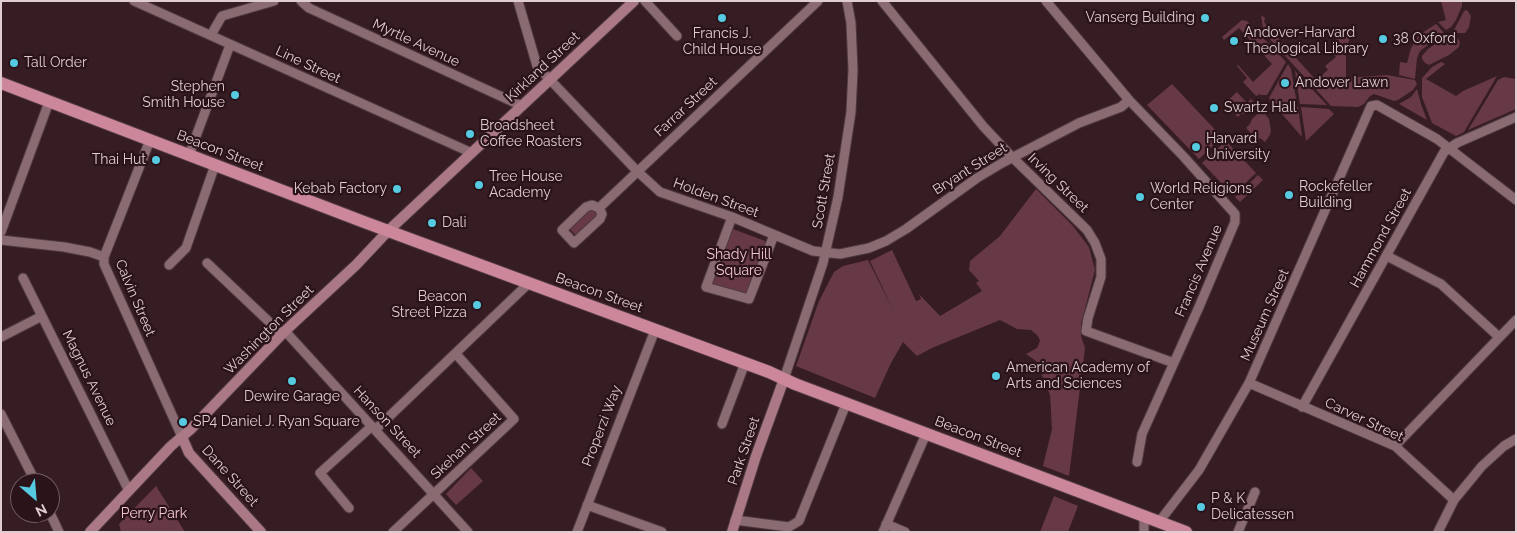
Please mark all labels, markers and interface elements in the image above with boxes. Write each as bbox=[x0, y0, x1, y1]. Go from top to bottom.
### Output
place label: Vanserg Building bbox=[1085, 10, 1195, 26]
marker: Francis J. Child House bbox=[716, 12, 728, 24]
marker: Vanserg Building bbox=[1199, 12, 1211, 24]
street label: Myrtle Avenue bbox=[370, 15, 462, 71]
place label: Andover-Harvard Theological Library bbox=[1244, 25, 1369, 58]
place label: Francis J. Child House bbox=[683, 26, 761, 58]
street label: Kirkland Street bbox=[503, 28, 583, 106]
place label: 38 Oxford bbox=[1393, 31, 1456, 47]
marker: 38 Oxford bbox=[1377, 33, 1389, 45]
marker: Andover-Harvard Theological Library bbox=[1228, 35, 1240, 47]
street label: Line Street bbox=[273, 43, 343, 87]
place label: Tall Order bbox=[24, 55, 87, 71]
marker: Tall Order bbox=[8, 57, 20, 69]
street label: Farrar Street bbox=[651, 74, 721, 140]
place label: Andover Lawn bbox=[1295, 75, 1388, 91]
marker: Andover Lawn bbox=[1279, 77, 1291, 89]
place label: Stephen Smith House bbox=[142, 79, 225, 111]
marker: Stephen Smith House bbox=[229, 89, 241, 101]
place label: Swartz Hall bbox=[1224, 100, 1297, 116]
marker: Swartz Hall bbox=[1208, 102, 1220, 114]
place label: Broadsheet Coffee Roasters bbox=[480, 118, 582, 150]
street label: Beacon Street bbox=[174, 127, 266, 175]
marker: Broadsheet Coffee Roasters bbox=[464, 128, 476, 140]
place label: Harvard University bbox=[1206, 131, 1270, 164]
street label: Bryant Street bbox=[930, 140, 1010, 198]
marker: Harvard University bbox=[1190, 141, 1202, 153]
street label: Irving Street bbox=[1024, 150, 1092, 216]
place label: Thai Hut bbox=[92, 152, 146, 168]
street label: Scott Street bbox=[809, 152, 839, 230]
marker: Thai Hut bbox=[150, 154, 162, 166]
place label: Tree House Academy bbox=[489, 169, 563, 202]
street label: Holden Street bbox=[671, 175, 761, 221]
marker: Tree House Academy bbox=[473, 179, 485, 191]
place label: Rockefeller Building bbox=[1299, 179, 1372, 212]
place label: Kebab Factory bbox=[294, 181, 387, 197]
place label: World Religions Center bbox=[1150, 181, 1252, 213]
marker: Kebab Factory bbox=[391, 183, 403, 195]
street label: Hammond Street bbox=[1347, 185, 1415, 291]
marker: Rockefeller Building bbox=[1283, 189, 1295, 201]
marker: World Religions Center bbox=[1134, 191, 1146, 203]
place label: Dali bbox=[442, 215, 466, 231]
marker: Dali bbox=[426, 217, 438, 229]
street label: Francis Avenue bbox=[1172, 222, 1226, 320]
park label: Shady Hill Square bbox=[706, 247, 772, 280]
street label: Calvin Street bbox=[111, 257, 159, 339]
street label: Museum Street bbox=[1237, 266, 1293, 364]
street label: Beacon Street bbox=[553, 269, 645, 317]
street label: Washington Street bbox=[221, 282, 317, 378]
place label: Beacon Street Pizza bbox=[391, 289, 467, 322]
marker: Beacon Street Pizza bbox=[471, 299, 483, 311]
street label: Magnus Avenue bbox=[59, 327, 119, 429]
place label: American Academy of Arts and Sciences bbox=[1006, 360, 1150, 392]
marker: American Academy of Arts and Sciences bbox=[990, 370, 1002, 382]
marker: Dewire Garage bbox=[286, 375, 298, 387]
street label: Hanson Street bbox=[350, 383, 424, 461]
street label: Properzi Way bbox=[579, 383, 625, 469]
place label: Dewire Garage bbox=[244, 389, 340, 405]
street label: Carver Street bbox=[1322, 394, 1406, 446]
street label: Skehan Street bbox=[427, 409, 505, 483]
street label: Beacon Street bbox=[932, 413, 1024, 461]
place label: SP4 Daniel J. Ryan Square bbox=[193, 414, 360, 430]
street label: Park Street bbox=[725, 415, 763, 487]
marker: SP4 Daniel J. Ryan Square bbox=[177, 416, 189, 428]
street label: Dane Street bbox=[198, 442, 262, 510]
north arrow bbox=[10, 473, 60, 523]
place label: P & K Delicatessen bbox=[1211, 491, 1294, 524]
text: N bbox=[33, 501, 50, 520]
marker: P & K Delicatessen bbox=[1195, 501, 1207, 513]
park label: Perry Park bbox=[121, 506, 187, 522]

